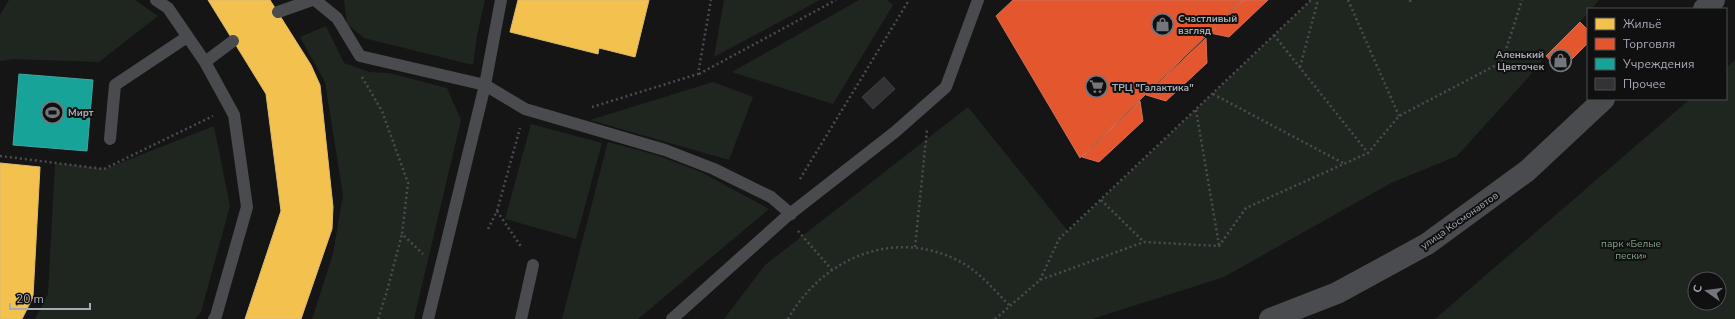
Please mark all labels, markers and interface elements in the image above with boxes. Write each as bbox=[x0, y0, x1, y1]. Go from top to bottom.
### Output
legend bbox=[1587, 8, 1727, 100]
shop icon: Счастливый взгляд bbox=[1149, 11, 1175, 37]
place label: Счастливый взгляд bbox=[1178, 12, 1237, 38]
text: Жильё bbox=[1623, 16, 1661, 32]
text: Торговля bbox=[1623, 36, 1675, 52]
shop icon: Аленький Цветочек bbox=[1547, 47, 1573, 73]
place label: Аленький Цветочек bbox=[1496, 48, 1544, 74]
text: Учреждения bbox=[1622, 56, 1695, 72]
supermarket icon: ТРЦ "Галактика" bbox=[1083, 74, 1109, 100]
text: Прочее bbox=[1623, 76, 1666, 92]
place label: ТРЦ "Галактика" bbox=[1112, 81, 1194, 95]
sports icon: Мирт bbox=[40, 99, 66, 125]
place label: Мирт bbox=[68, 106, 94, 120]
street label: улица Космонавтов bbox=[1418, 188, 1502, 253]
park label: парк «Белые пески» bbox=[1601, 237, 1661, 263]
north arrow bbox=[1687, 271, 1727, 311]
text: С bbox=[1690, 283, 1706, 294]
scale bar bbox=[10, 285, 90, 311]
text: 20 m bbox=[16, 291, 44, 307]

